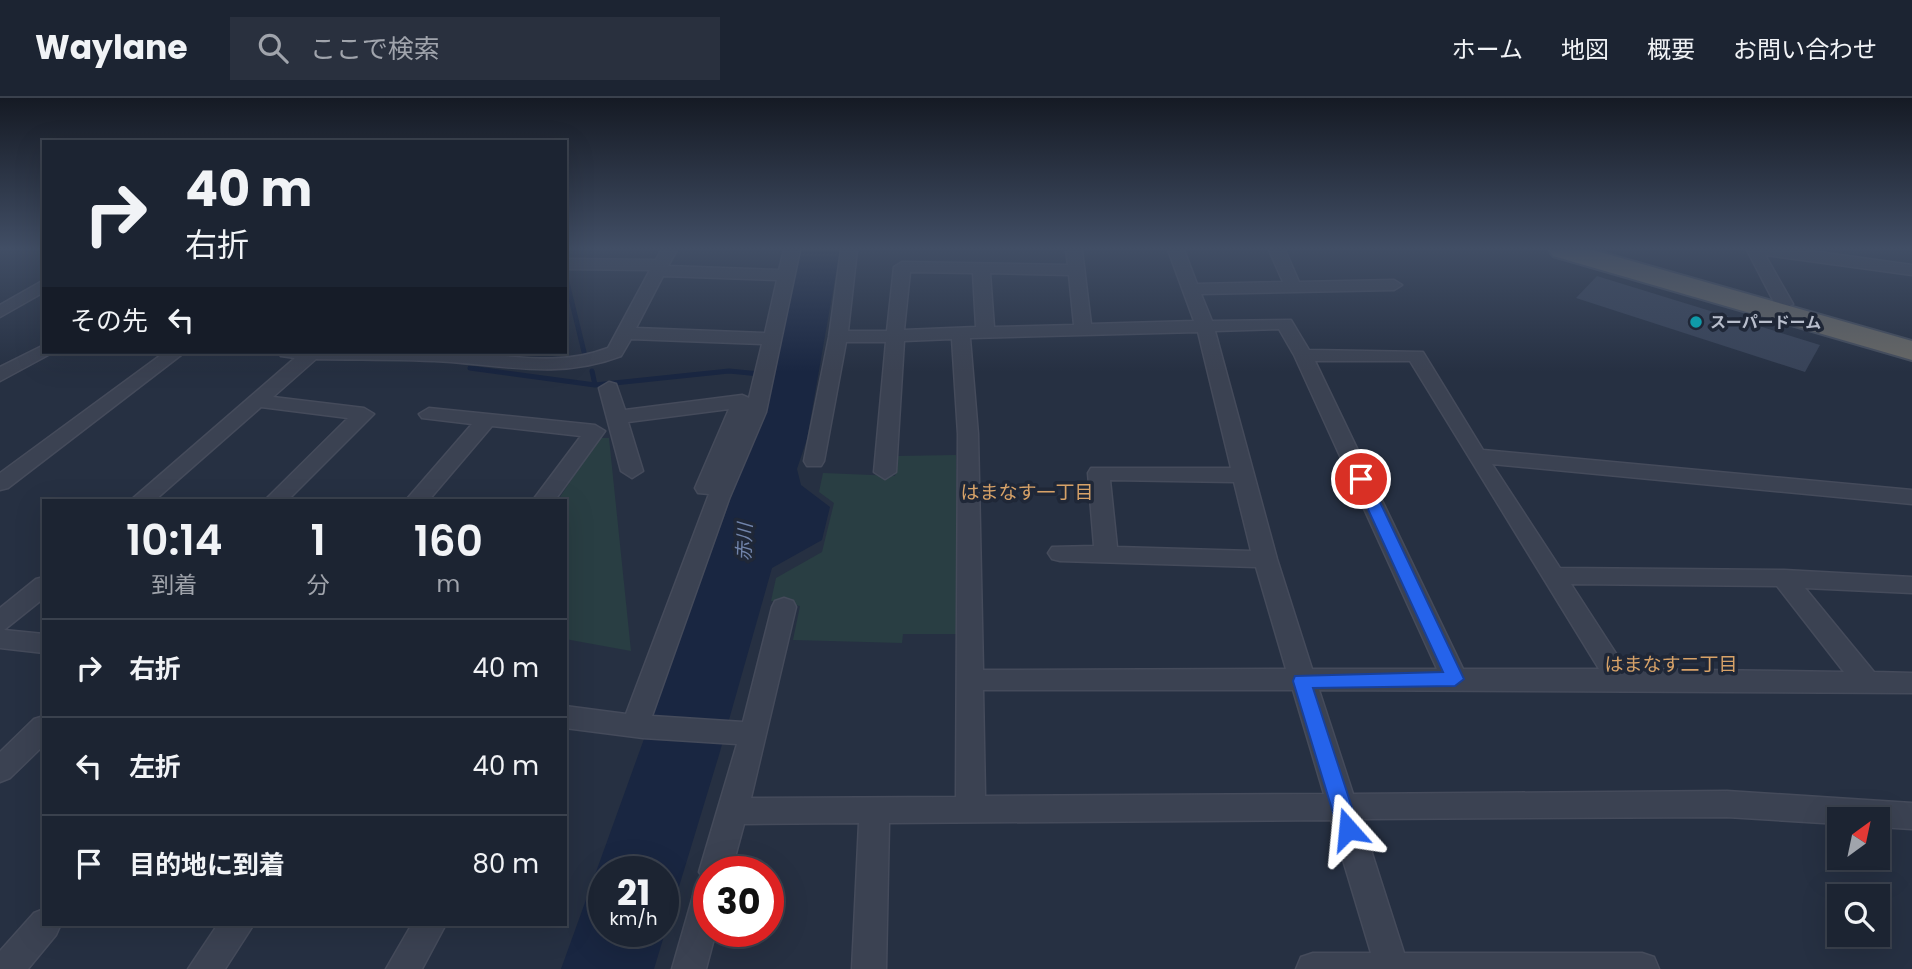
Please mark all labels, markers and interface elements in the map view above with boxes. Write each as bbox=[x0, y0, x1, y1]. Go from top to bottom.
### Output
search box bbox=[230, 17, 720, 80]
text: Waylane bbox=[35, 24, 188, 71]
icon: search bbox=[254, 29, 292, 67]
text: ここで検索 bbox=[310, 31, 440, 67]
text: ホーム bbox=[1452, 33, 1523, 66]
text: 地図 bbox=[1561, 33, 1609, 66]
text: 概要 bbox=[1647, 33, 1695, 66]
text: お問い合わせ bbox=[1733, 33, 1877, 66]
text: 40 m bbox=[185, 155, 312, 223]
icon: right bbox=[70, 168, 161, 259]
text: 右折 bbox=[185, 222, 249, 267]
icon: left bbox=[162, 301, 200, 339]
text: その先 bbox=[70, 303, 148, 339]
place label: スーパードーム bbox=[1710, 311, 1821, 334]
marker: スーパードーム bbox=[1688, 314, 1704, 330]
pin bbox=[1331, 449, 1391, 509]
icon: arrive bbox=[1342, 460, 1380, 498]
district label: はまなす一丁目 bbox=[960, 479, 1094, 506]
text: 10:14 bbox=[126, 511, 222, 570]
text: 1 bbox=[310, 511, 326, 570]
text: 160 bbox=[414, 512, 483, 571]
water label: 赤川 bbox=[730, 521, 759, 561]
text: m bbox=[436, 568, 460, 600]
text: 到着 bbox=[151, 569, 197, 601]
text: 分 bbox=[307, 569, 330, 601]
icon: right bbox=[70, 649, 108, 687]
text: 40 m bbox=[473, 650, 539, 686]
text: 右折 bbox=[129, 651, 181, 687]
district label: はまなす二丁目 bbox=[1604, 651, 1738, 678]
icon: left bbox=[70, 747, 108, 785]
text: 40 m bbox=[473, 748, 539, 784]
text: 左折 bbox=[129, 749, 181, 785]
position arrow bbox=[1311, 792, 1385, 866]
north arrow bbox=[1827, 807, 1890, 870]
map controls bbox=[1827, 807, 1890, 947]
icon: arrive bbox=[70, 845, 108, 883]
text: 80 m bbox=[473, 846, 539, 882]
text: 目的地に到着 bbox=[129, 847, 285, 883]
speed limit sign: 30 bbox=[693, 856, 784, 947]
text: 21 bbox=[617, 868, 650, 917]
button: search bbox=[1827, 884, 1890, 947]
text: km/h bbox=[610, 906, 657, 931]

